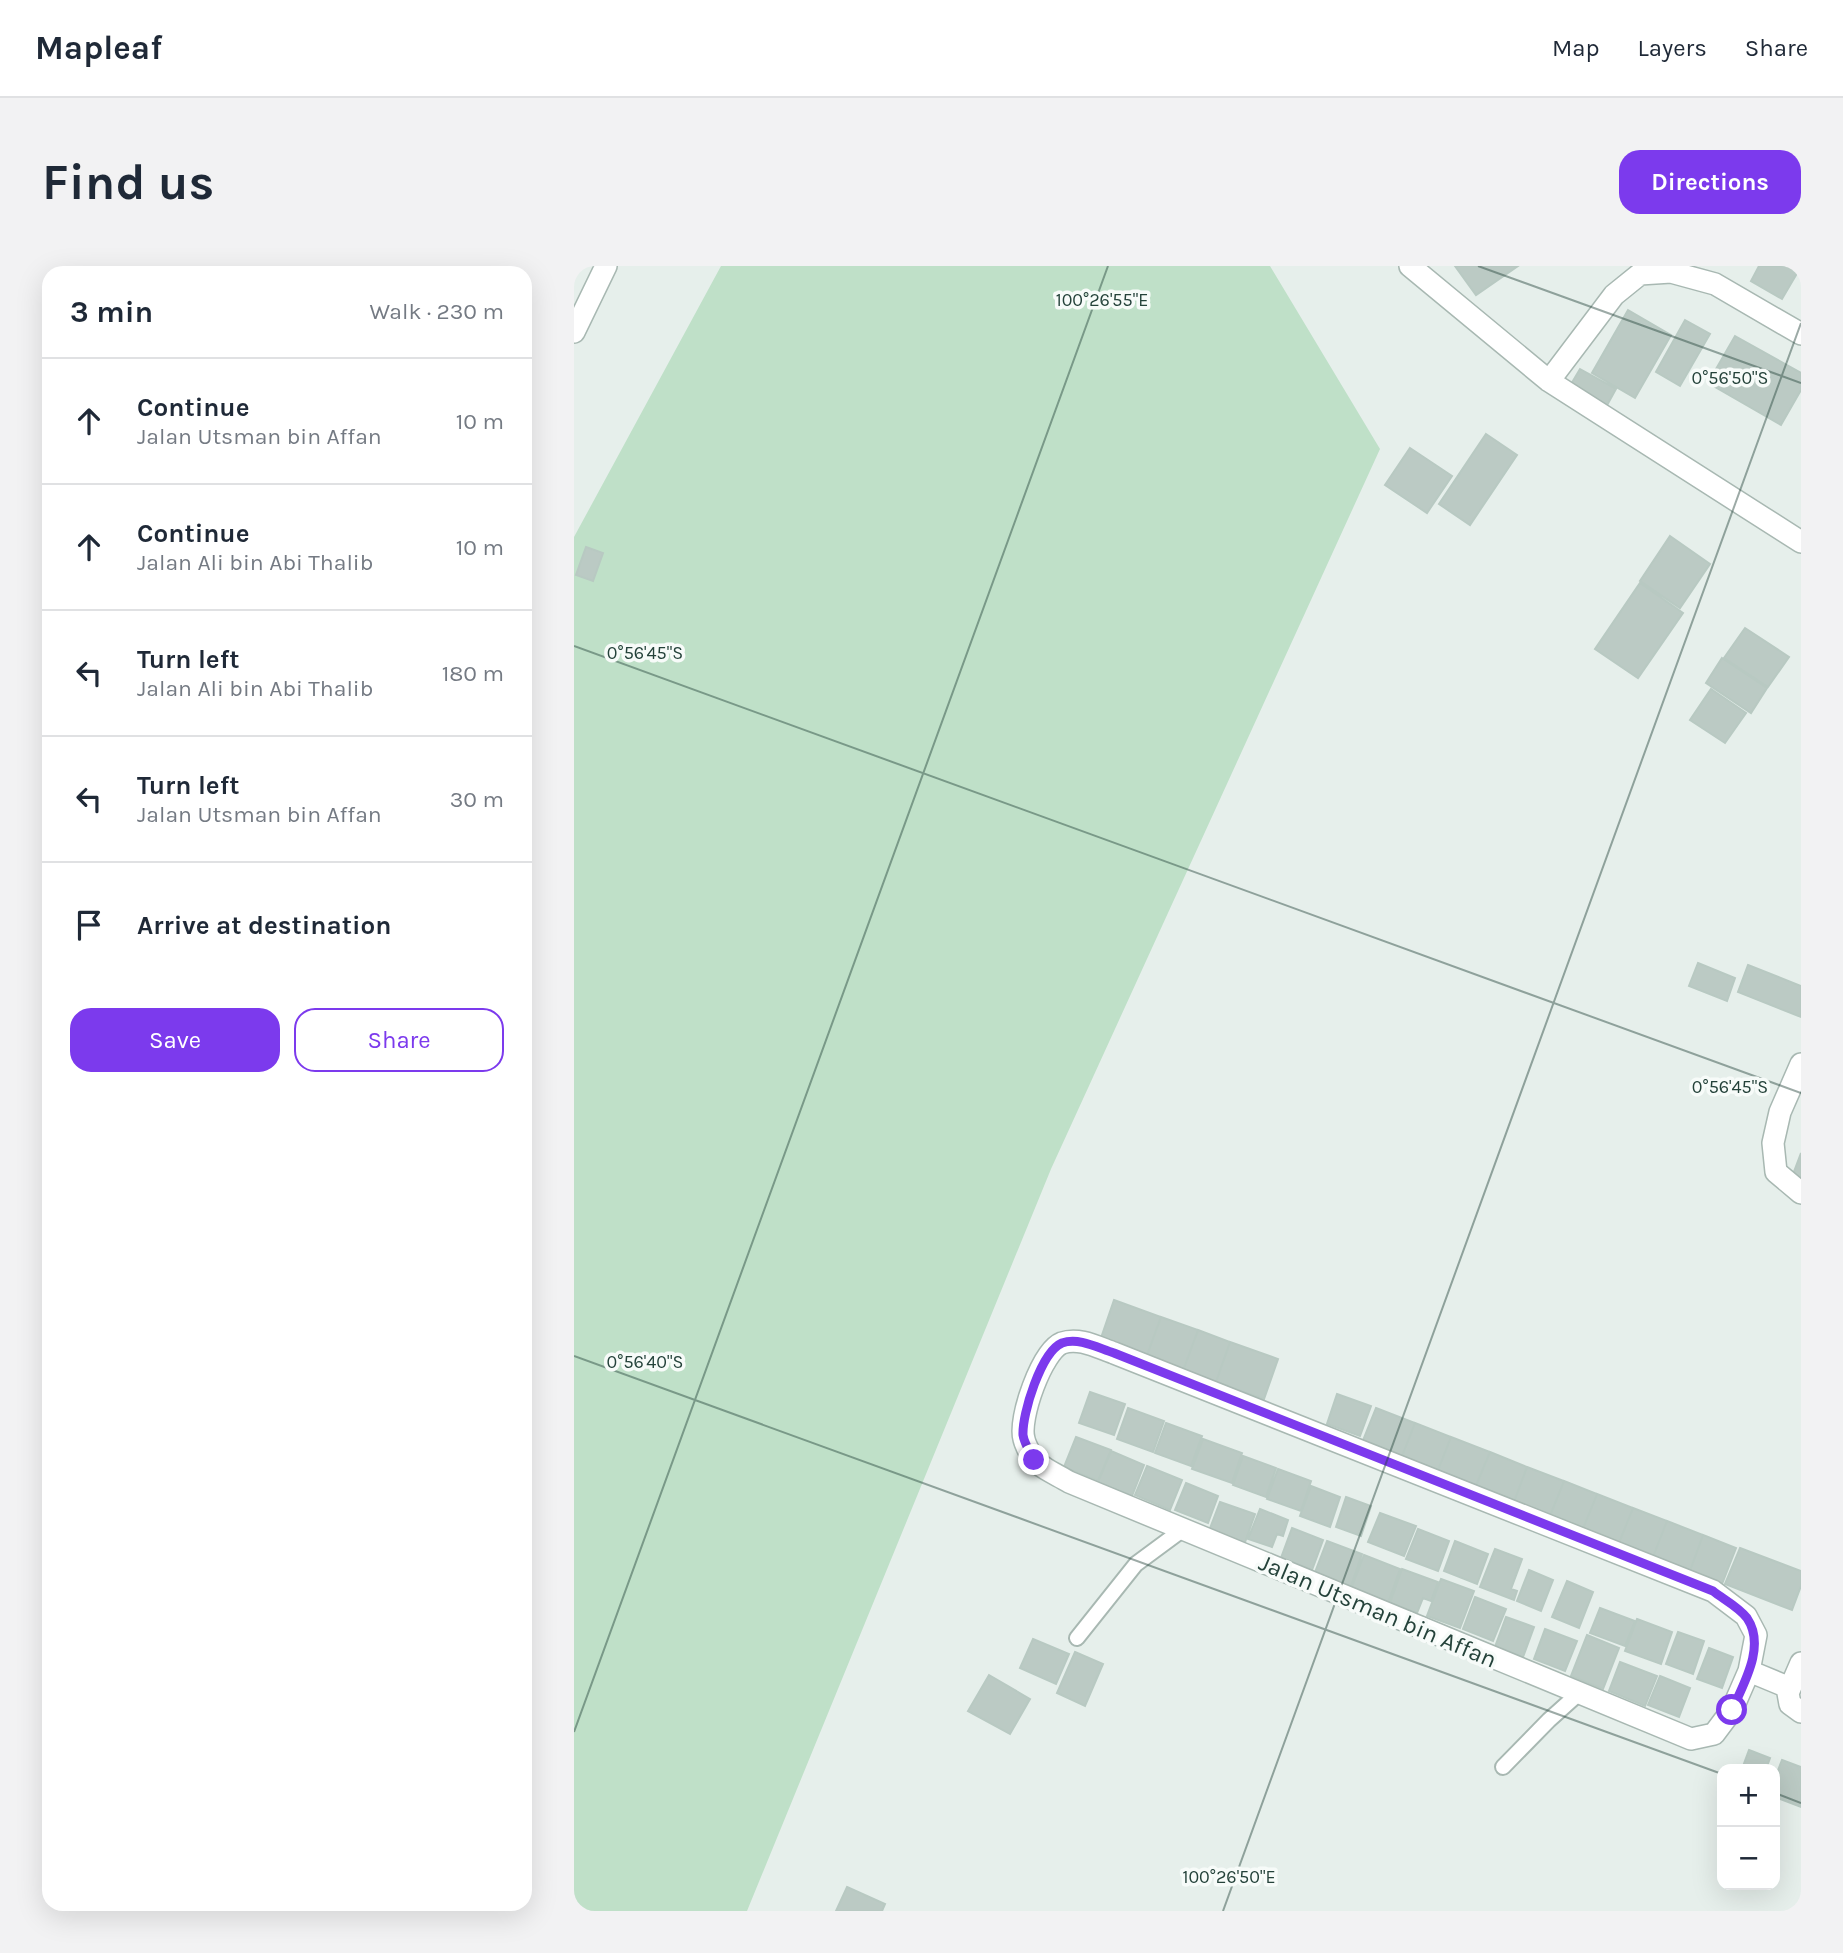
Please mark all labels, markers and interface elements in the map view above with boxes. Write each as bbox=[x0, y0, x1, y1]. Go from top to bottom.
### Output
text: Mapleaf bbox=[35, 29, 162, 67]
text: Map bbox=[1552, 34, 1600, 62]
text: Layers bbox=[1638, 34, 1707, 62]
text: Share bbox=[1745, 34, 1808, 62]
button: Directions bbox=[1619, 150, 1801, 214]
text: Find us bbox=[42, 154, 214, 211]
text: 100°26'55"E bbox=[1056, 289, 1148, 311]
text: 3 min bbox=[70, 294, 153, 330]
text: Walk · 230 m bbox=[370, 298, 504, 325]
text: 0°56'50"S bbox=[1692, 367, 1768, 389]
text: Continue bbox=[137, 392, 249, 423]
icon: ahead bbox=[70, 402, 108, 440]
text: 10 m bbox=[456, 408, 504, 435]
text: Jalan Utsman bin Affan bbox=[137, 423, 382, 450]
text: Continue bbox=[137, 518, 249, 549]
icon: ahead bbox=[70, 528, 108, 566]
text: 10 m bbox=[456, 534, 504, 561]
text: Jalan Ali bin Abi Thalib bbox=[137, 549, 373, 576]
text: 0°56'45"S bbox=[607, 642, 683, 664]
text: Turn left bbox=[137, 644, 239, 675]
icon: left bbox=[70, 654, 108, 692]
text: 180 m bbox=[442, 660, 504, 687]
text: Jalan Ali bin Abi Thalib bbox=[137, 675, 373, 702]
text: Turn left bbox=[137, 770, 239, 801]
icon: left bbox=[70, 780, 108, 818]
text: 30 m bbox=[450, 786, 504, 813]
text: Jalan Utsman bin Affan bbox=[137, 801, 382, 828]
icon: arrive bbox=[70, 906, 108, 944]
text: Arrive at destination bbox=[137, 910, 391, 941]
button: Save bbox=[70, 1008, 280, 1072]
button: Share bbox=[294, 1008, 504, 1072]
text: 0°56'45"S bbox=[1692, 1076, 1768, 1098]
text: 0°56'40"S bbox=[607, 1351, 683, 1373]
route end bbox=[1018, 1444, 1049, 1475]
street label: Jalan Utsman bin Affan bbox=[1255, 1548, 1501, 1674]
route start bbox=[1716, 1694, 1747, 1725]
map controls bbox=[1717, 1764, 1780, 1890]
button: + bbox=[1717, 1764, 1780, 1827]
button: − bbox=[1717, 1827, 1780, 1890]
text: 100°26'50"E bbox=[1182, 1866, 1276, 1888]

